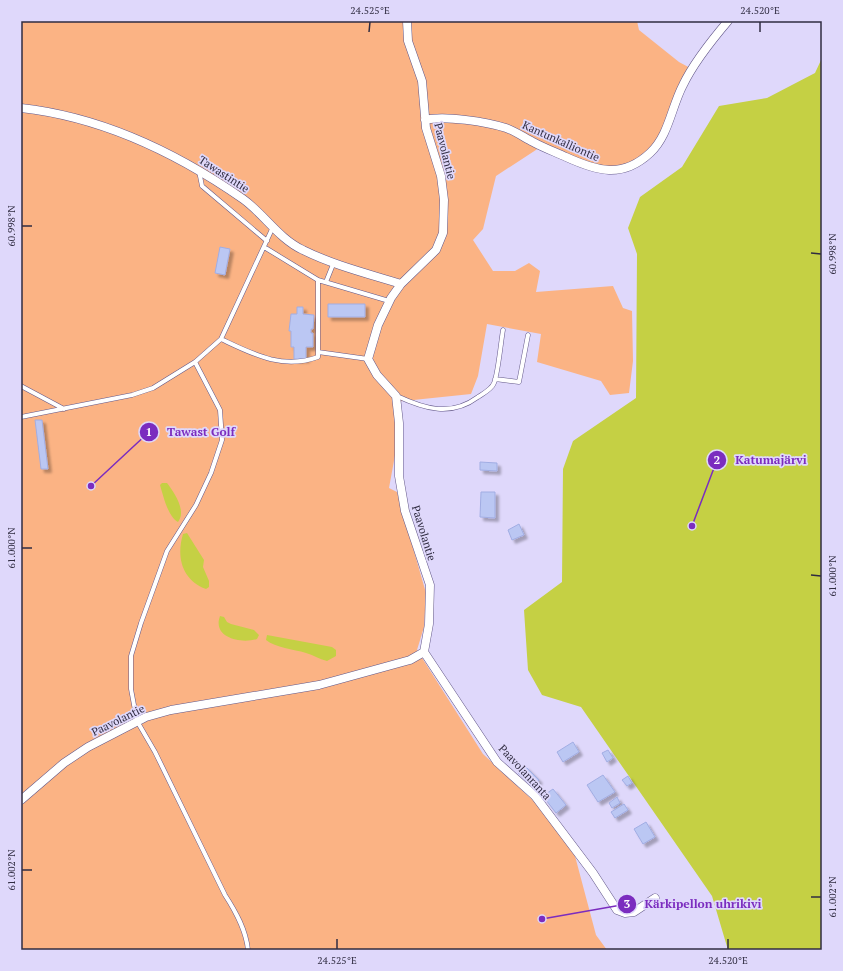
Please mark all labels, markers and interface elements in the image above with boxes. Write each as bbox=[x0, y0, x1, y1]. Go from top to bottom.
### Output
text: 24.525°E bbox=[350, 4, 390, 17]
text: 24.520°E bbox=[740, 4, 780, 17]
street label: Kantunkalliontie bbox=[520, 118, 602, 164]
street label: Paavolantie bbox=[431, 121, 459, 181]
street label: Tawastintie bbox=[196, 153, 252, 196]
text: 60.998°N bbox=[5, 205, 18, 247]
text: 60.998°N bbox=[826, 233, 839, 275]
callout: Tawast Golf bbox=[139, 420, 243, 444]
text: 1 bbox=[146, 424, 152, 439]
text: Tawast Golf bbox=[167, 424, 237, 439]
callout: Katumajärvi bbox=[707, 448, 814, 472]
text: 2 bbox=[714, 452, 721, 467]
text: Katumajärvi bbox=[735, 452, 807, 467]
street label: Paavolantie bbox=[409, 503, 439, 563]
text: 61.000°N bbox=[5, 527, 18, 569]
text: 61.000°N bbox=[826, 555, 839, 597]
street label: Paavolantie bbox=[89, 701, 147, 739]
street label: Paavolanranta bbox=[496, 741, 554, 803]
text: 61.002°N bbox=[5, 849, 18, 891]
text: 61.002°N bbox=[826, 876, 839, 918]
callout: Kärkipellon uhrikivi bbox=[617, 892, 770, 916]
text: 3 bbox=[624, 896, 631, 911]
text: Kärkipellon uhrikivi bbox=[645, 896, 761, 911]
text: 24.525°E bbox=[317, 954, 357, 967]
text: 24.520°E bbox=[708, 954, 748, 967]

